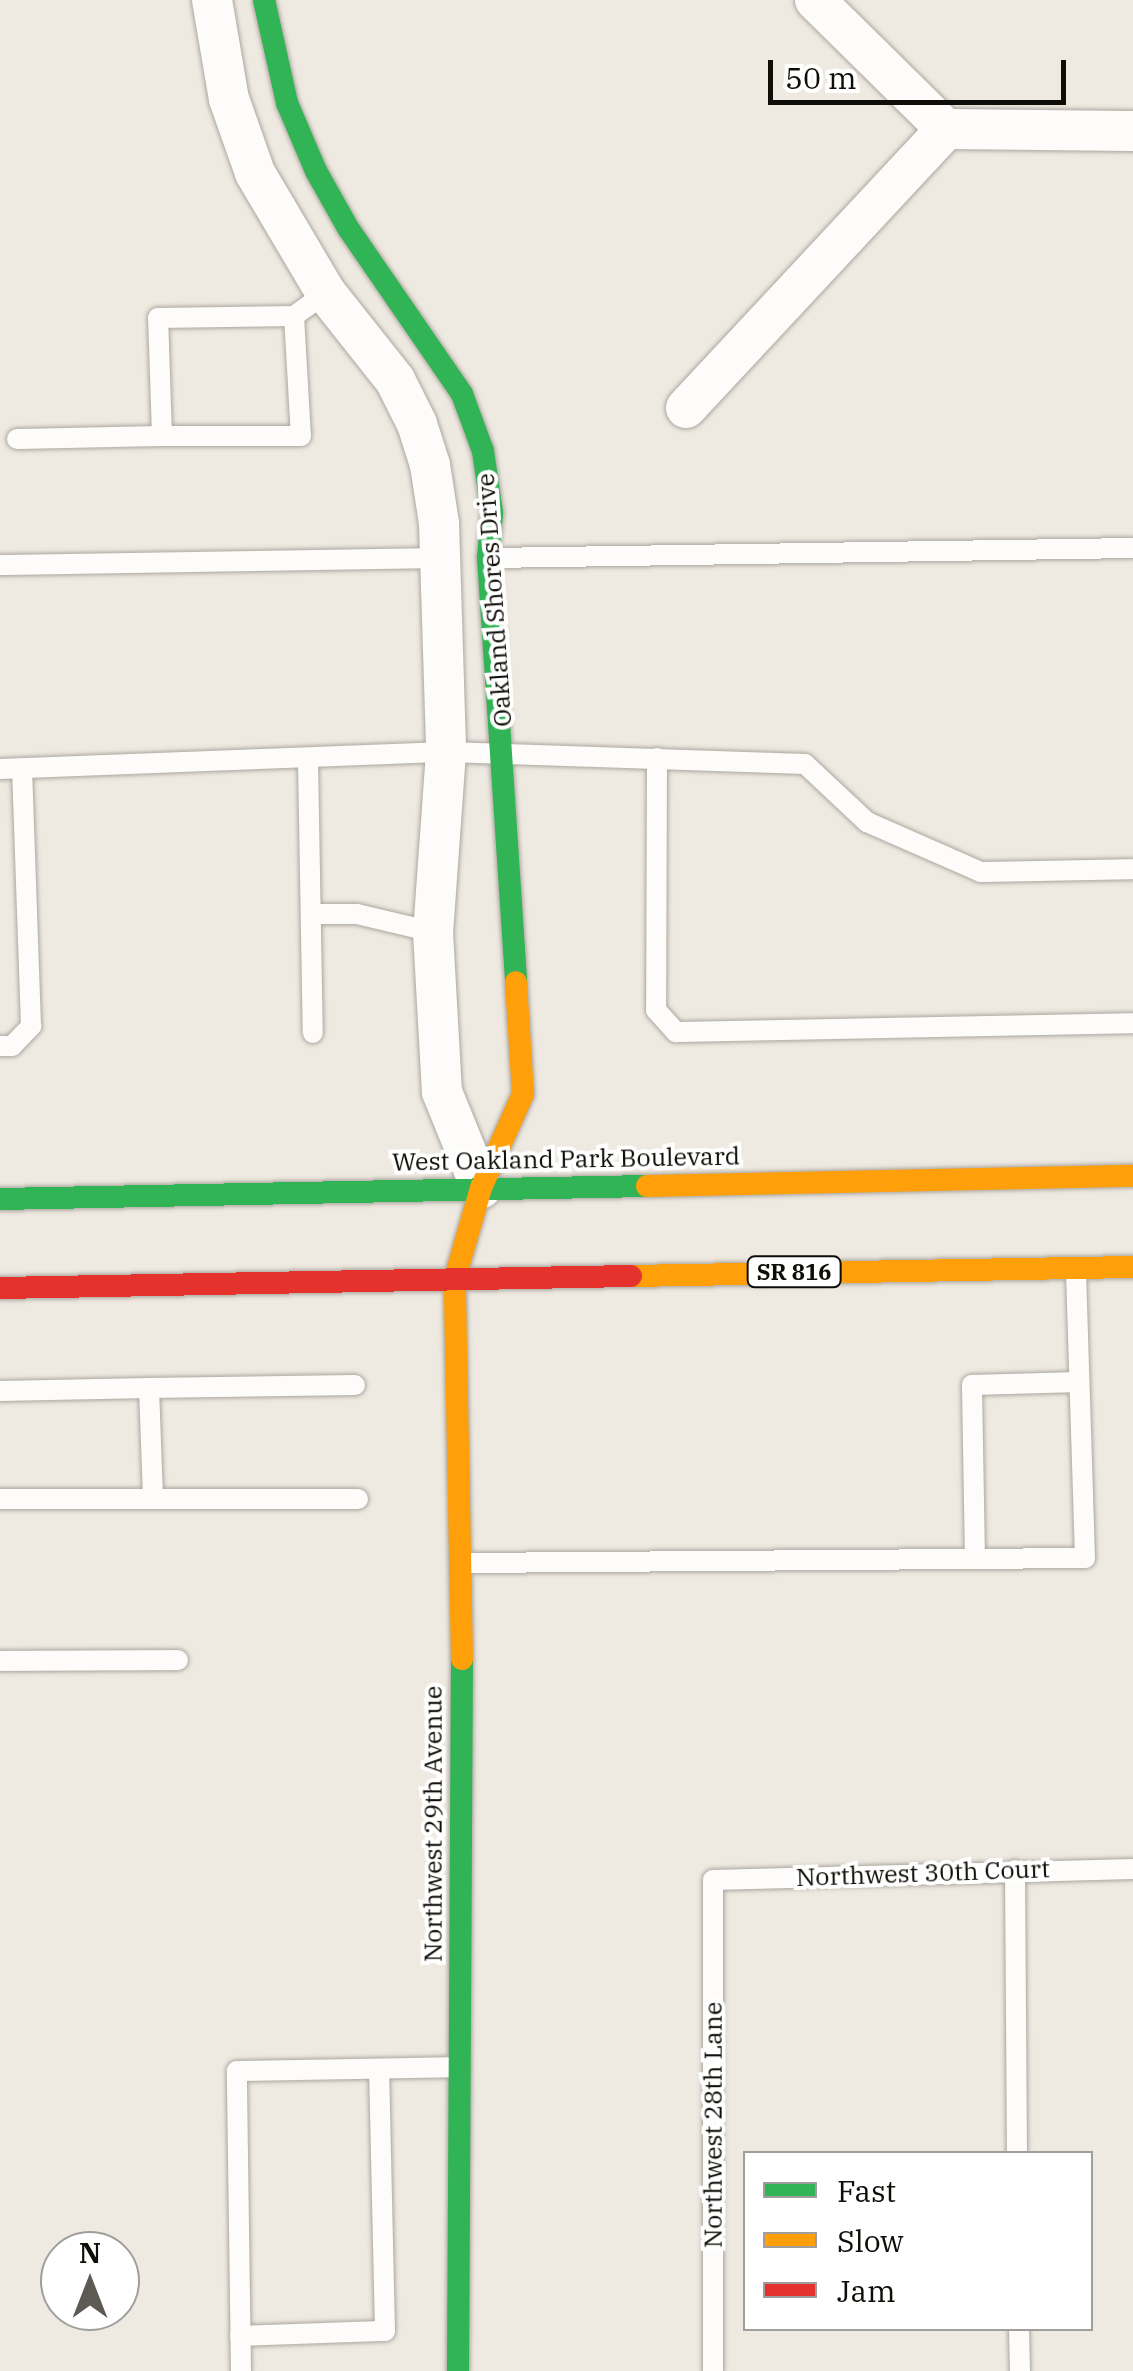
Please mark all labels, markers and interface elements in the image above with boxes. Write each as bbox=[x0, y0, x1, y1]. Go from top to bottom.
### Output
scale bar bbox=[773, 40, 1070, 102]
text: 50 m bbox=[785, 58, 857, 97]
street label: Oakland Shores Drive bbox=[470, 472, 518, 728]
street label: West Oakland Park Boulevard bbox=[392, 1141, 740, 1177]
road number: SR 816 bbox=[746, 1255, 842, 1289]
street label: Northwest 29th Avenue bbox=[418, 1686, 448, 1962]
street label: Northwest 30th Court bbox=[795, 1854, 1051, 1892]
street label: Northwest 28th Lane bbox=[698, 2002, 728, 2248]
legend bbox=[743, 2151, 1093, 2331]
text: Fast bbox=[837, 2171, 896, 2210]
text: Slow bbox=[837, 2221, 904, 2260]
north arrow bbox=[40, 2231, 140, 2331]
text: N bbox=[79, 2234, 101, 2271]
text: Jam bbox=[837, 2271, 896, 2310]

